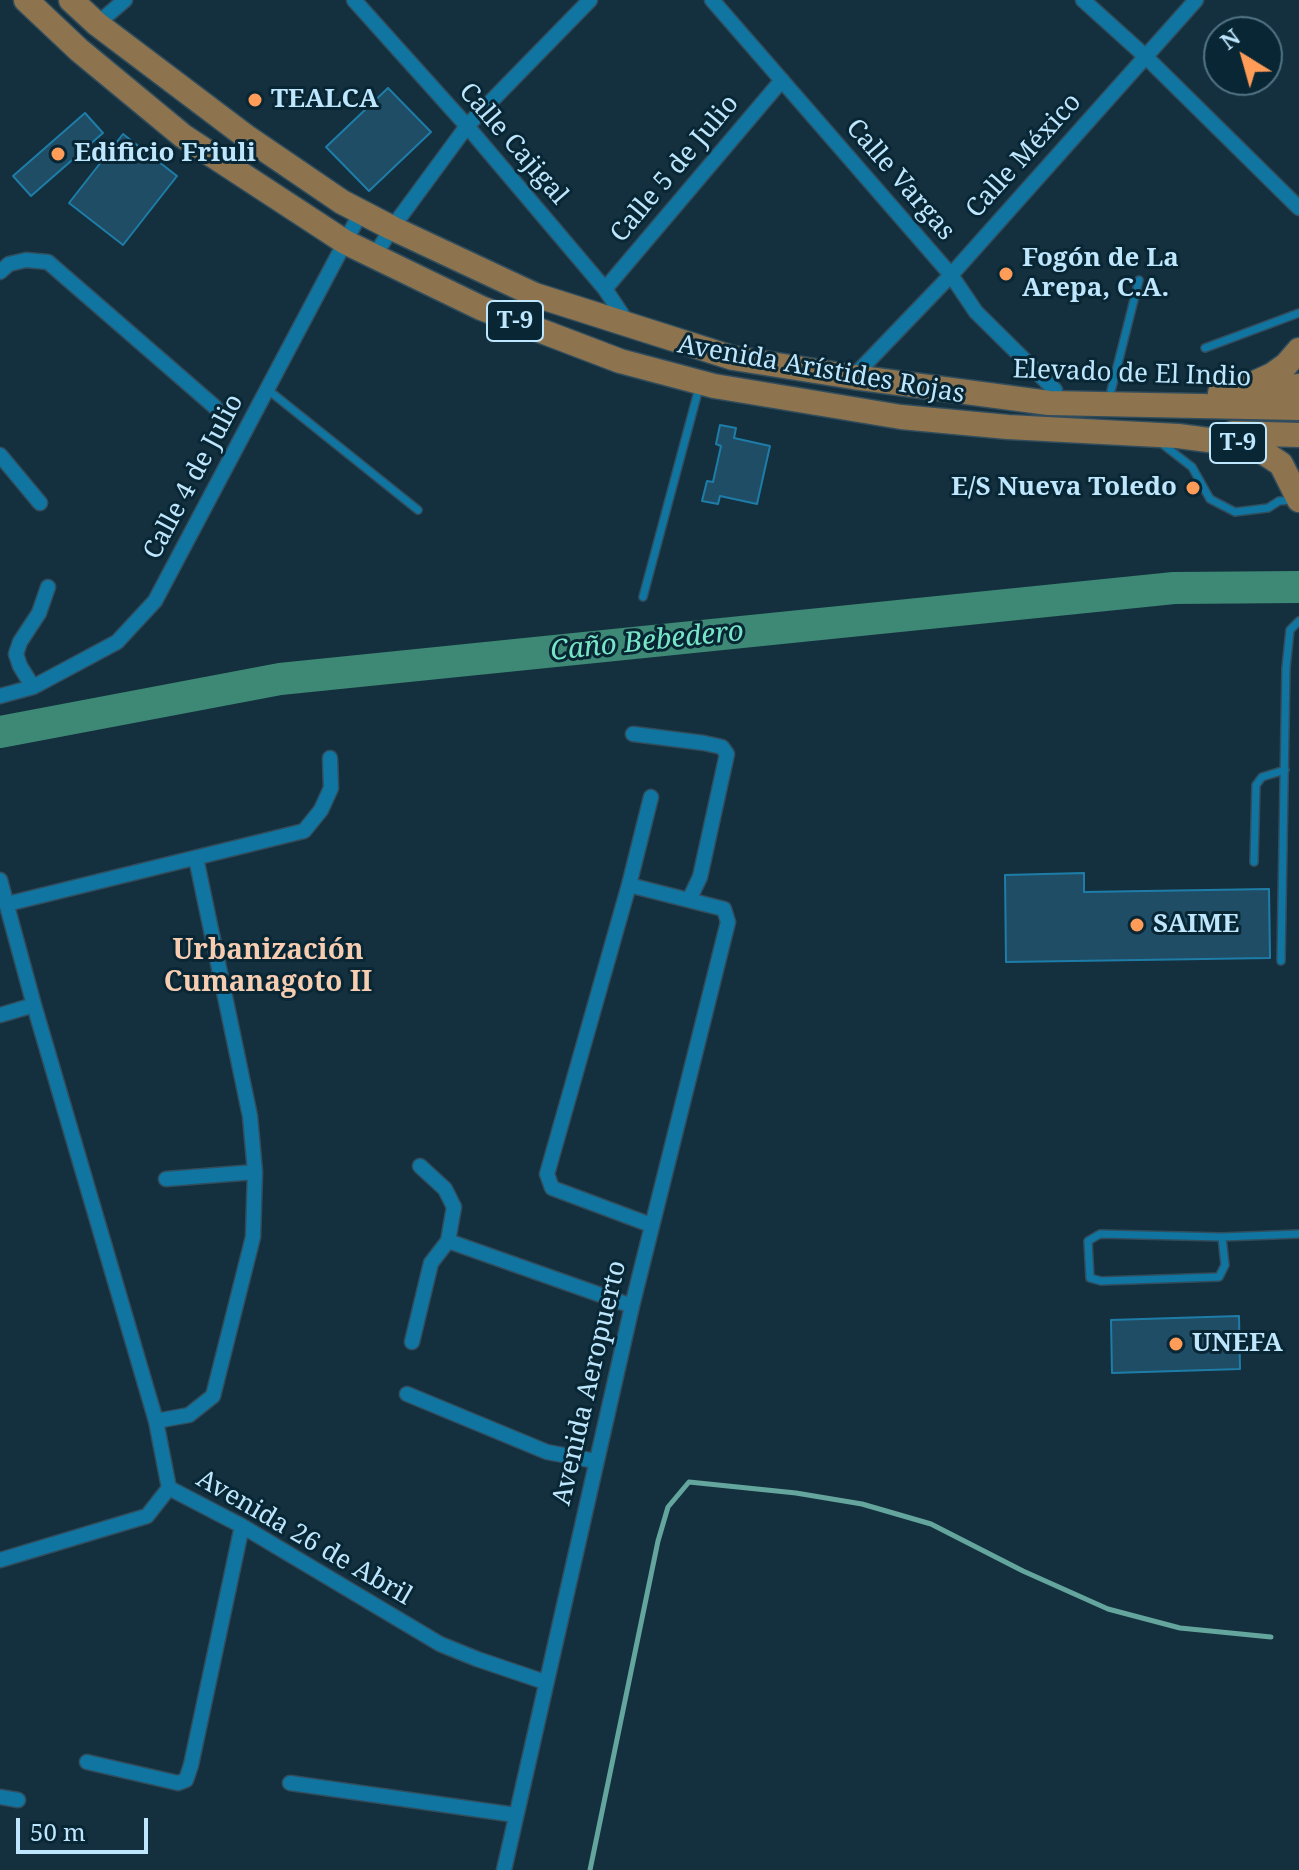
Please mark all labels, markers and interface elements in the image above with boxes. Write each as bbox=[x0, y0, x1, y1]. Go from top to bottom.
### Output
north arrow bbox=[1203, 16, 1283, 96]
text: N bbox=[1214, 21, 1246, 56]
street label: Calle Cajigal bbox=[452, 77, 574, 211]
place label: TEALCA bbox=[271, 84, 379, 116]
street label: Calle México bbox=[960, 87, 1088, 225]
street label: Calle 5 de Julio bbox=[604, 89, 746, 249]
marker: TEALCA bbox=[246, 91, 264, 109]
street label: Calle Vargas bbox=[839, 113, 961, 247]
place label: Edificio Friuli bbox=[74, 138, 256, 170]
marker: Edificio Friuli bbox=[49, 145, 67, 163]
place label: Fogón de La Arepa, C.A. bbox=[1022, 243, 1179, 304]
marker: Fogón de La Arepa, C.A. bbox=[997, 265, 1015, 283]
road number: T-9 bbox=[487, 301, 543, 341]
street label: Avenida Arístides Rojas bbox=[675, 329, 967, 411]
street label: Elevado de El Indio bbox=[1012, 354, 1252, 394]
street label: Calle 4 de Julio bbox=[137, 389, 251, 565]
road number: T-9 bbox=[1210, 423, 1266, 463]
place label: E/S Nueva Toledo bbox=[951, 472, 1177, 504]
marker: E/S Nueva Toledo bbox=[1184, 479, 1202, 497]
water label: Caño Bebedero bbox=[549, 615, 745, 669]
place label: SAIME bbox=[1153, 909, 1239, 941]
marker: SAIME bbox=[1128, 916, 1146, 934]
district label: Urbanización Cumanagoto II bbox=[164, 934, 372, 1000]
street label: Avenida Aeropuerto bbox=[547, 1258, 633, 1508]
place label: UNEFA bbox=[1192, 1328, 1283, 1360]
marker: UNEFA bbox=[1167, 1335, 1185, 1353]
street label: Avenida 26 de Abril bbox=[191, 1464, 417, 1612]
scale bar bbox=[20, 1802, 152, 1852]
text: 50 m bbox=[30, 1815, 86, 1848]

